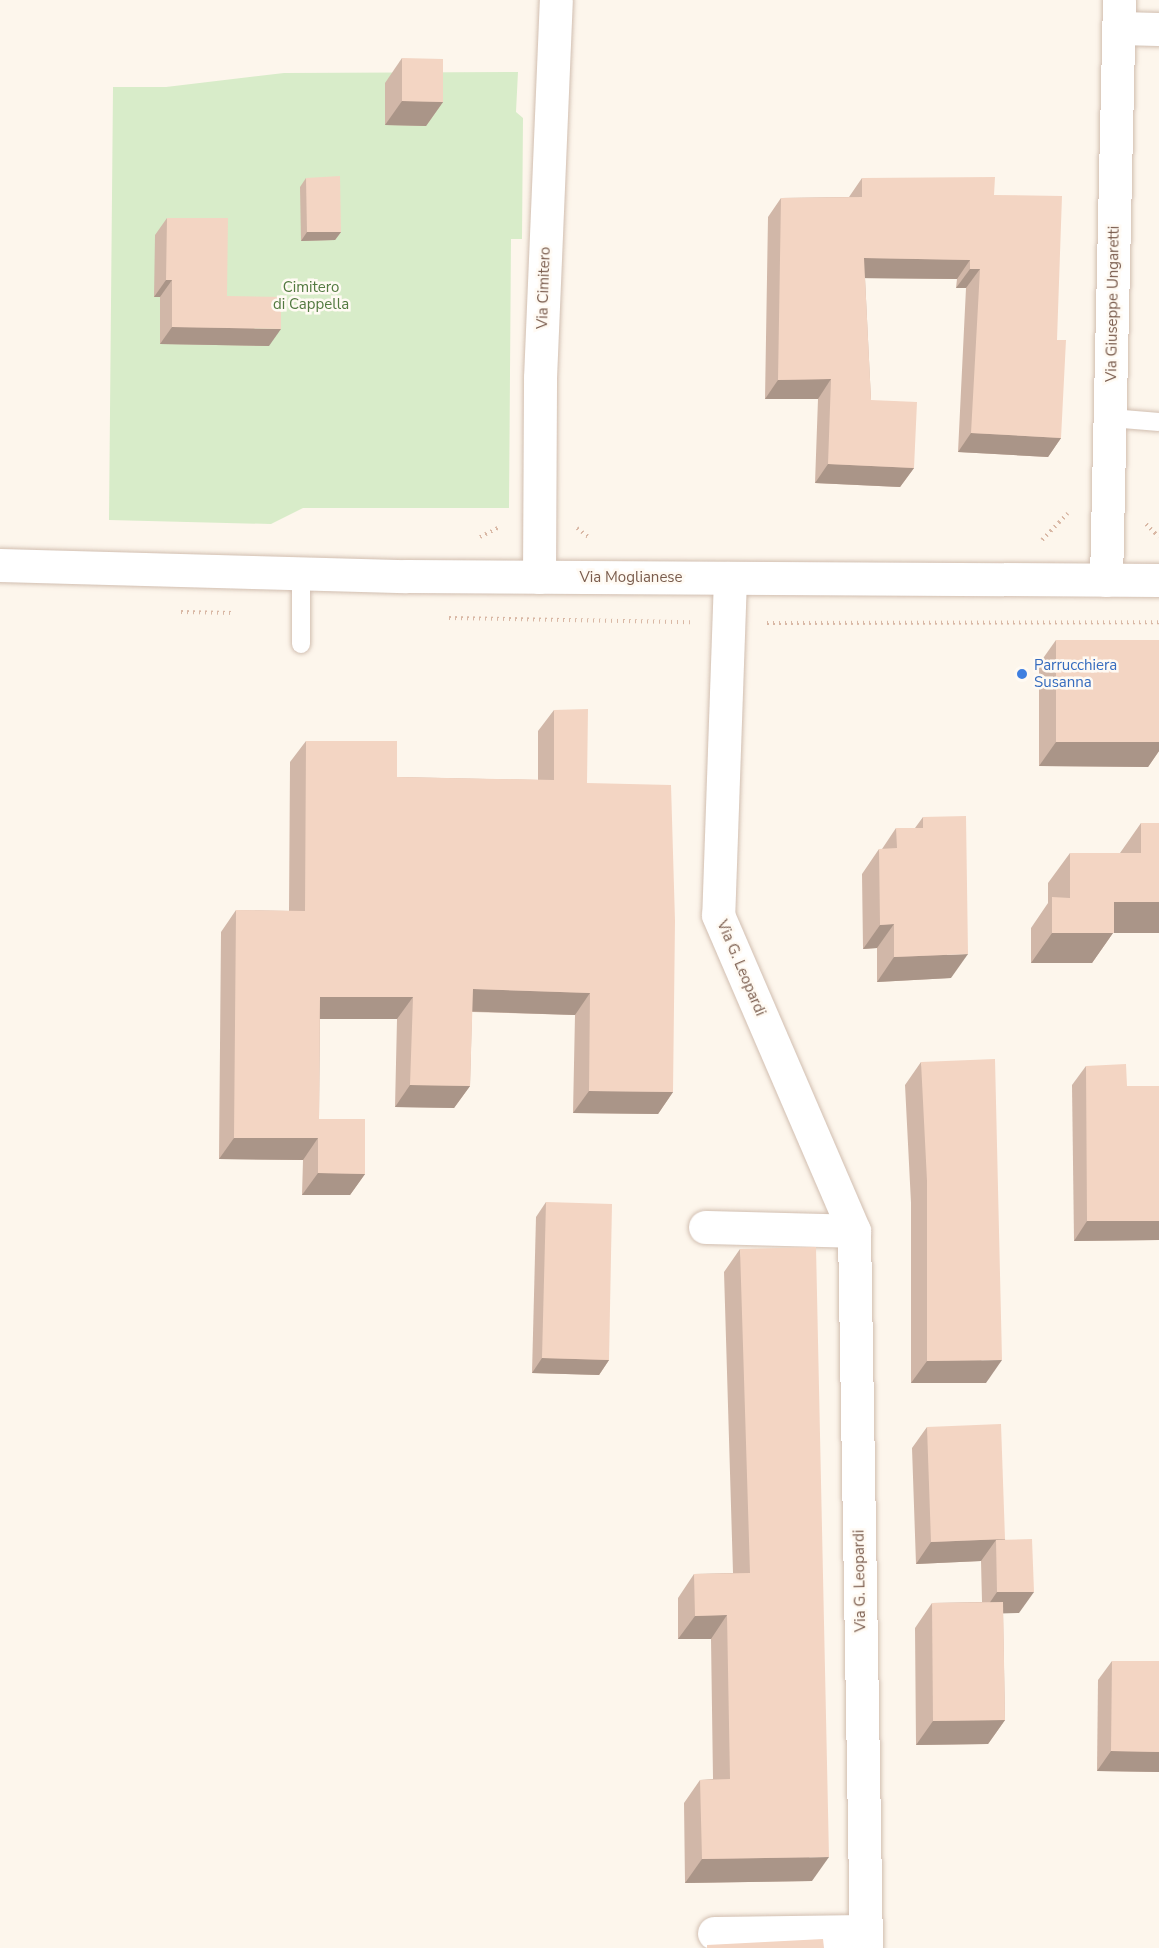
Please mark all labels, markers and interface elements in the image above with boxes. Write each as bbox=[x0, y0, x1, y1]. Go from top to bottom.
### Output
street label: Via Giuseppe Ungaretti bbox=[1103, 226, 1123, 382]
street label: Via Cimitero bbox=[534, 247, 554, 329]
park label: Cimitero di Cappella bbox=[273, 278, 349, 313]
street label: Via Moglianese bbox=[579, 569, 683, 587]
place label: Parrucchiera Susanna bbox=[1034, 656, 1117, 691]
marker: Parrucchiera Susanna bbox=[1015, 667, 1029, 681]
street label: Via G. Leopardi bbox=[713, 917, 769, 1019]
street label: Via G. Leopardi bbox=[850, 1530, 870, 1632]

